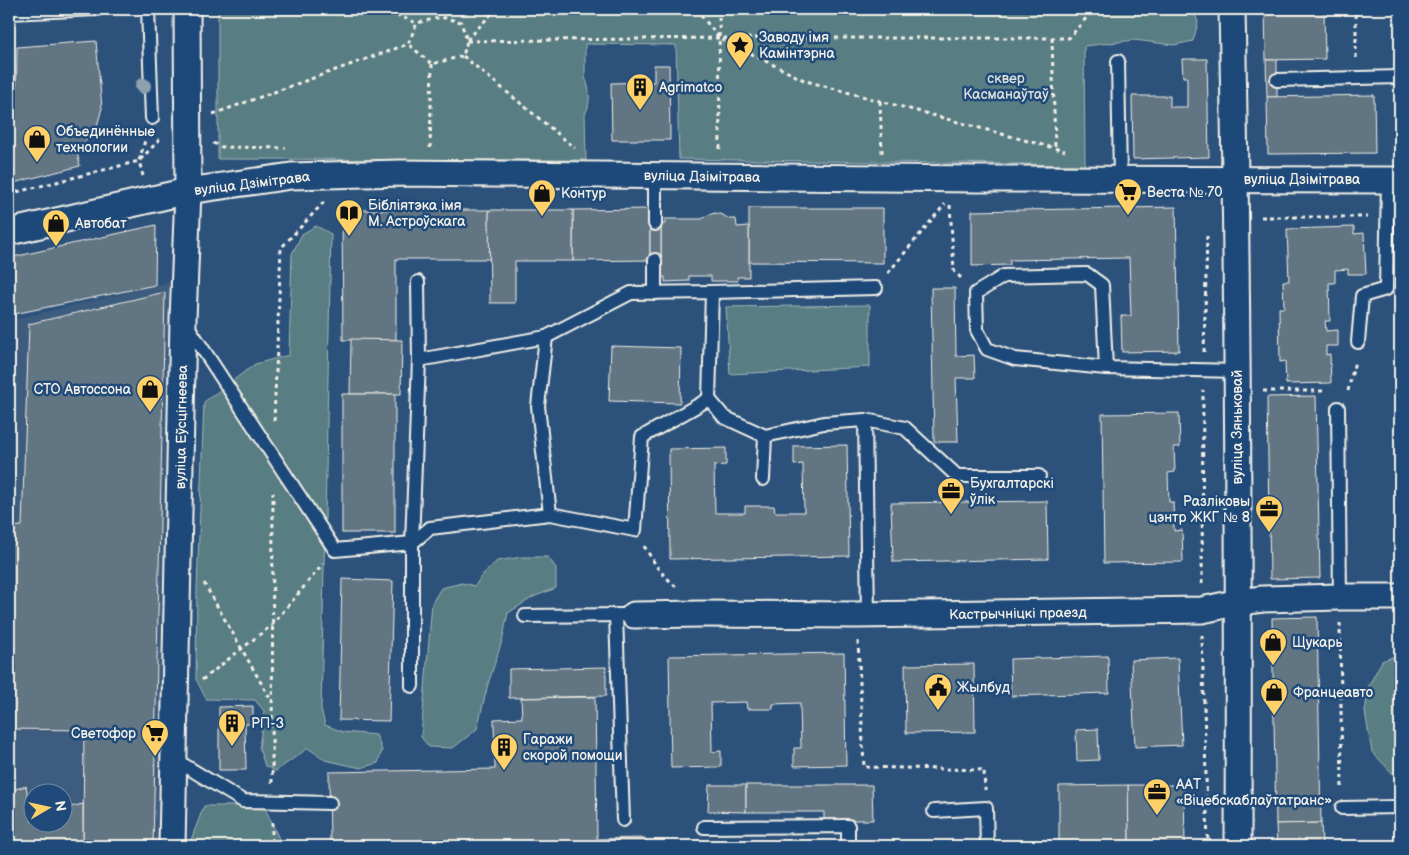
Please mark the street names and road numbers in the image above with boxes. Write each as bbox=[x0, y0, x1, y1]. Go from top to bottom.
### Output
street label: вуліца Дзімітрава bbox=[644, 167, 761, 186]
street label: вуліца Дзімітрава bbox=[193, 168, 312, 199]
street label: вуліца Дзімітрава bbox=[1244, 171, 1361, 188]
street label: вуліца Еўсцігнеева bbox=[172, 364, 191, 489]
street label: вуліца Зяньковай bbox=[1229, 370, 1246, 484]
street label: Кастрычніцкі праезд bbox=[949, 604, 1087, 623]

